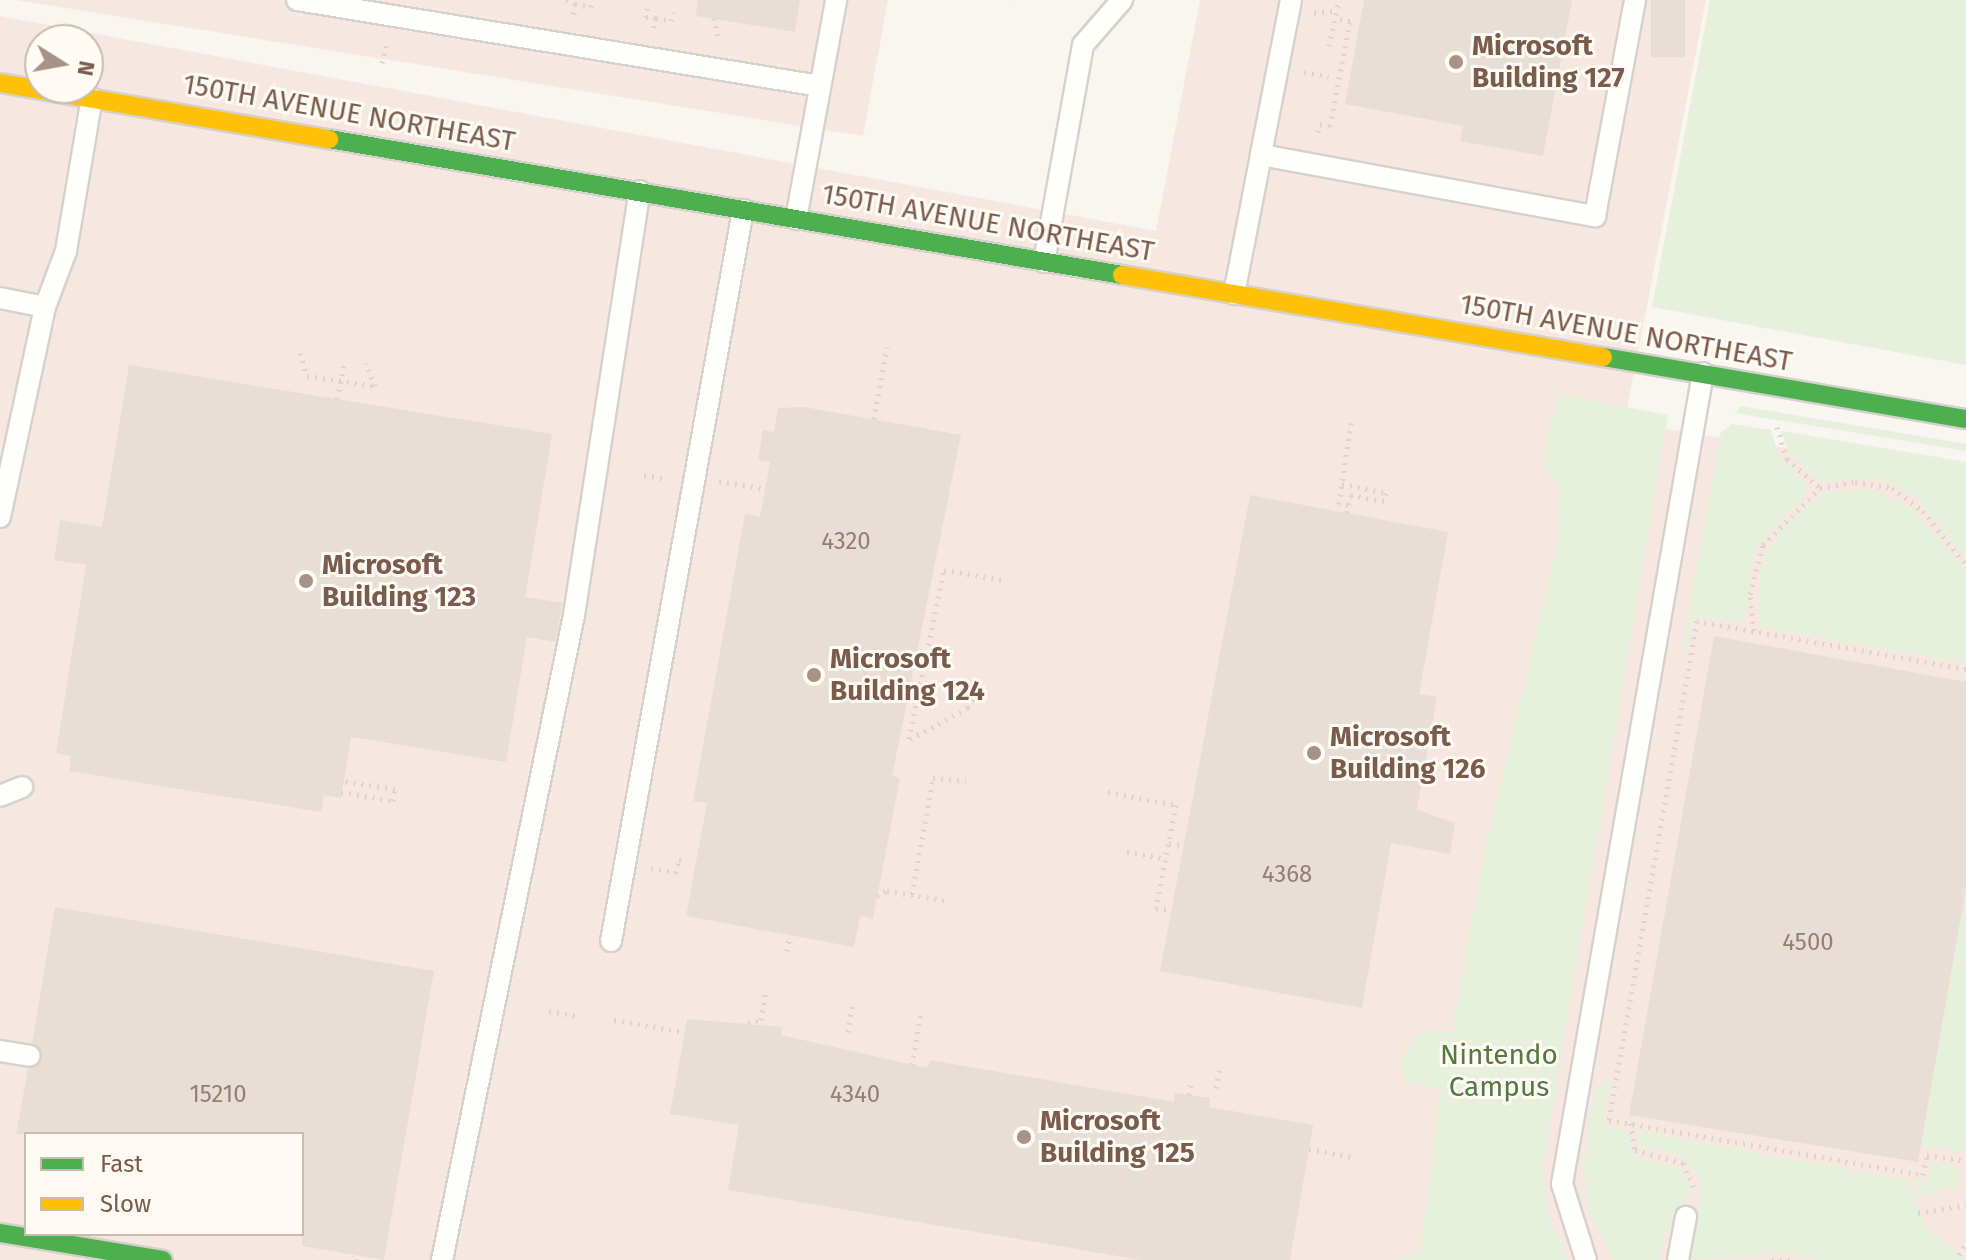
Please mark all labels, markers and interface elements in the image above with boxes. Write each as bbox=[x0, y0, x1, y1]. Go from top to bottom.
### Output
north arrow bbox=[24, 24, 104, 104]
place label: Microsoft Building 127 bbox=[1472, 29, 1625, 95]
marker: Microsoft Building 127 bbox=[1447, 53, 1465, 71]
text: N bbox=[71, 59, 101, 78]
street label: 150TH AVENUE NORTHEAST bbox=[180, 67, 518, 159]
street label: 150TH AVENUE NORTHEAST bbox=[819, 177, 1157, 269]
street label: 150TH AVENUE NORTHEAST bbox=[1457, 287, 1795, 379]
house number: 4320 bbox=[821, 528, 871, 556]
place label: Microsoft Building 123 bbox=[322, 548, 476, 614]
marker: Microsoft Building 123 bbox=[297, 572, 315, 590]
place label: Microsoft Building 124 bbox=[830, 642, 985, 708]
marker: Microsoft Building 124 bbox=[805, 666, 823, 684]
place label: Microsoft Building 126 bbox=[1330, 720, 1486, 786]
marker: Microsoft Building 126 bbox=[1305, 744, 1323, 762]
house number: 4368 bbox=[1262, 861, 1312, 889]
house number: 4500 bbox=[1782, 929, 1834, 957]
park label: Nintendo Campus bbox=[1440, 1038, 1558, 1104]
house number: 15210 bbox=[189, 1081, 247, 1109]
house number: 4340 bbox=[830, 1081, 880, 1109]
place label: Microsoft Building 125 bbox=[1040, 1104, 1195, 1170]
marker: Microsoft Building 125 bbox=[1015, 1128, 1033, 1146]
legend bbox=[24, 1132, 304, 1236]
text: Fast bbox=[100, 1150, 143, 1178]
text: Slow bbox=[100, 1190, 151, 1218]

